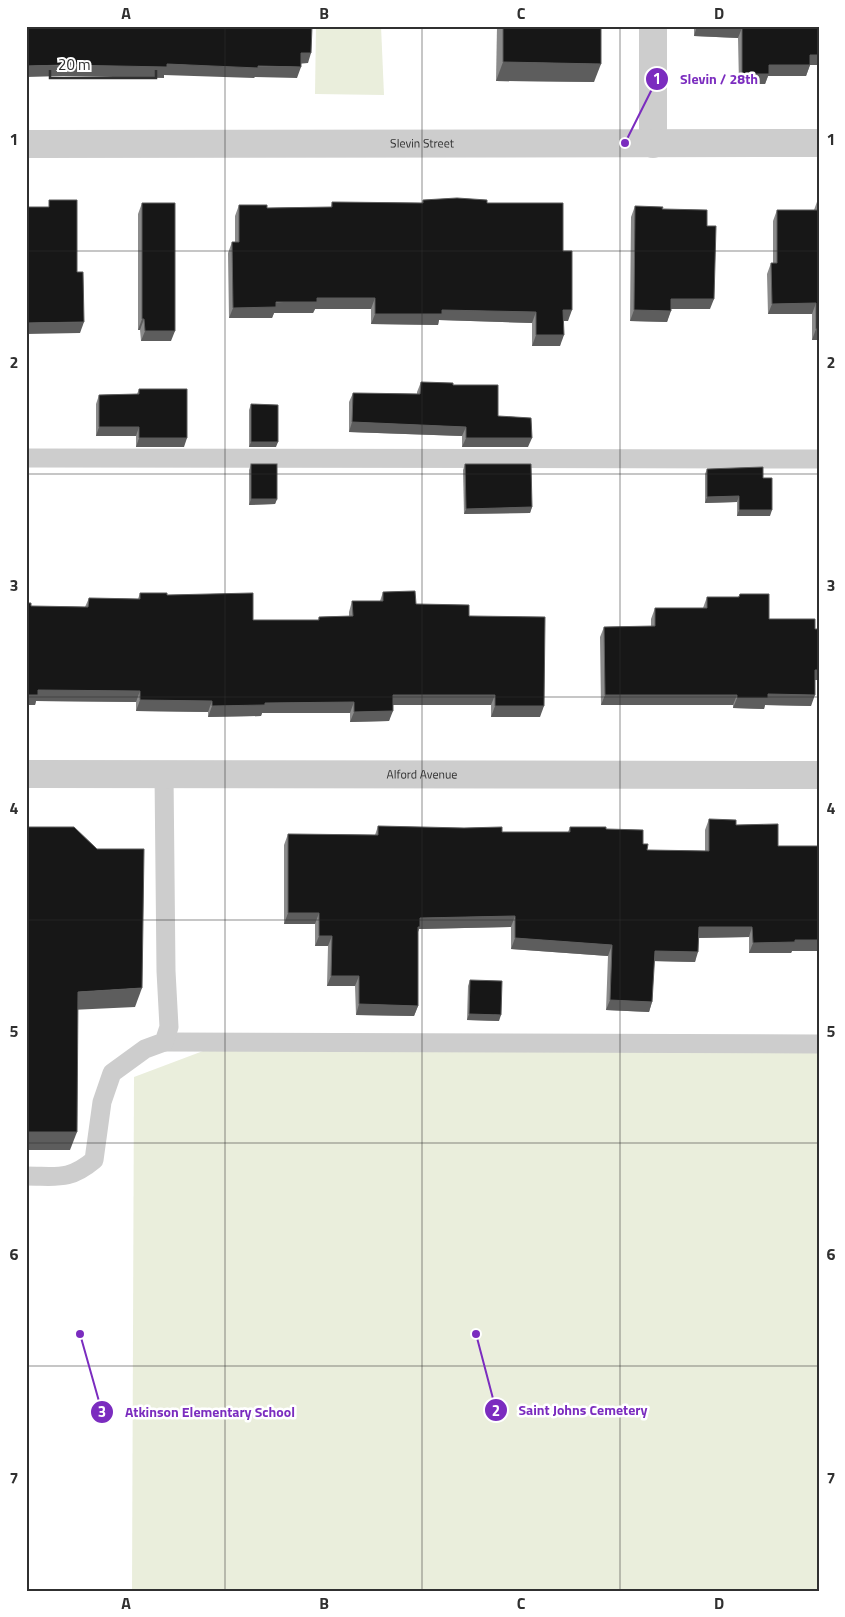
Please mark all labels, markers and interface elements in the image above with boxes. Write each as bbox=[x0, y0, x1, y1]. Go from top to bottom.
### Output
text: A bbox=[121, 1, 131, 25]
text: B bbox=[319, 1, 329, 25]
text: C bbox=[517, 1, 526, 25]
text: D bbox=[714, 1, 724, 25]
scale bar bbox=[50, 48, 156, 80]
text: 20 m bbox=[58, 53, 91, 76]
callout: Slevin / 28th bbox=[645, 64, 767, 93]
text: 1 bbox=[653, 67, 661, 90]
text: Slevin / 28th bbox=[680, 68, 758, 89]
text: 1 bbox=[10, 127, 18, 151]
text: 1 bbox=[827, 127, 835, 151]
street label: Slevin Street bbox=[390, 133, 455, 153]
text: 2 bbox=[10, 350, 18, 374]
text: 2 bbox=[827, 350, 835, 374]
text: 3 bbox=[10, 573, 18, 597]
text: 3 bbox=[827, 573, 835, 597]
street label: Alford Avenue bbox=[387, 764, 457, 784]
text: 4 bbox=[10, 796, 19, 820]
text: 4 bbox=[827, 796, 836, 820]
text: 5 bbox=[10, 1019, 19, 1043]
text: 5 bbox=[827, 1019, 836, 1043]
text: 6 bbox=[10, 1242, 19, 1266]
text: 6 bbox=[827, 1242, 836, 1266]
callout: Saint Johns Cemetery bbox=[484, 1396, 658, 1425]
callout: Atkinson Elementary School bbox=[90, 1397, 304, 1426]
text: 2 bbox=[492, 1399, 500, 1422]
text: Saint Johns Cemetery bbox=[518, 1399, 648, 1420]
text: 3 bbox=[98, 1400, 106, 1423]
text: Atkinson Elementary School bbox=[125, 1401, 295, 1422]
text: 7 bbox=[10, 1466, 18, 1490]
text: 7 bbox=[827, 1466, 835, 1490]
text: A bbox=[121, 1591, 131, 1615]
text: B bbox=[319, 1591, 329, 1615]
text: C bbox=[517, 1591, 526, 1615]
text: D bbox=[714, 1591, 724, 1615]

